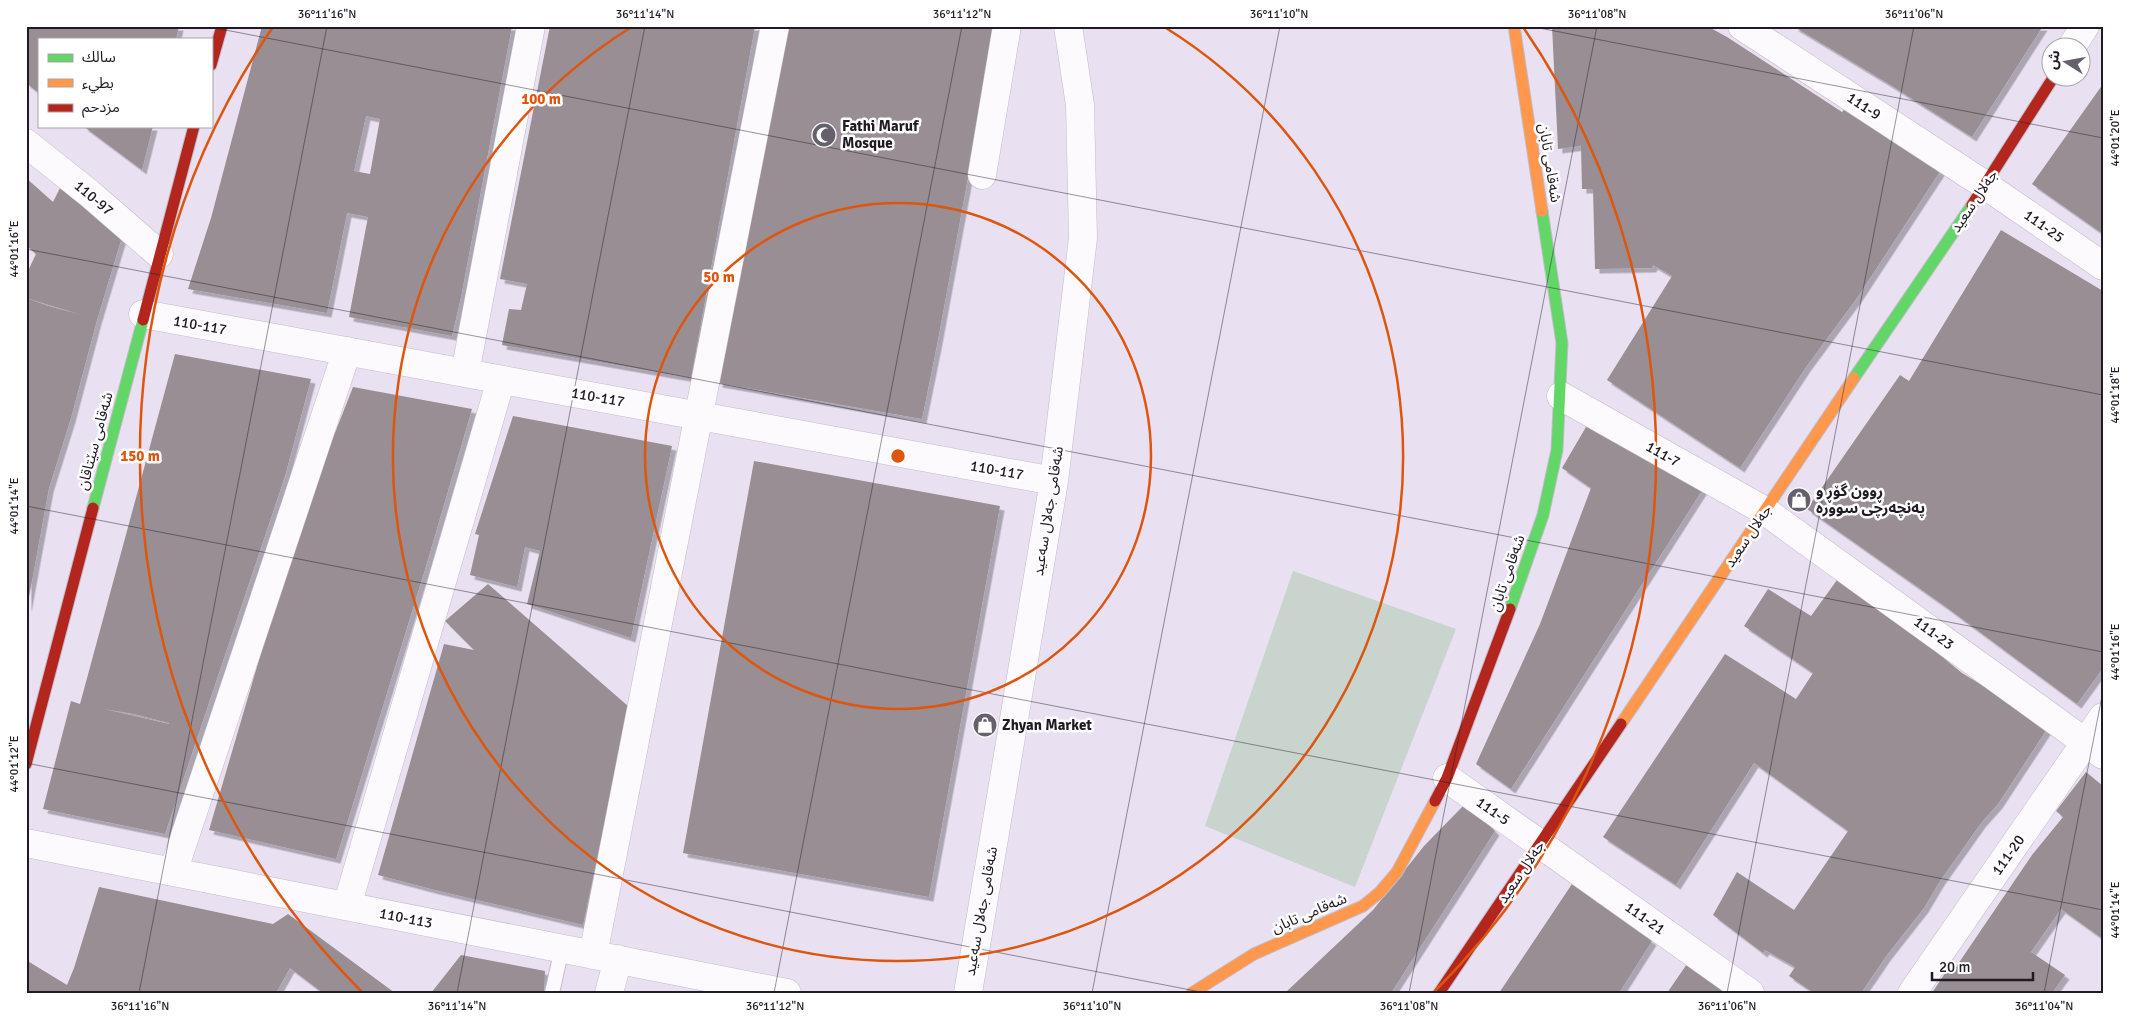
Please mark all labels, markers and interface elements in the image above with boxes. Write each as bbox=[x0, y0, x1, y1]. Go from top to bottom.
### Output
text: 36°11'16"N bbox=[298, 7, 356, 22]
text: 36°11'14"N bbox=[616, 7, 674, 22]
text: 36°11'12"N bbox=[933, 7, 991, 22]
text: 36°11'10"N bbox=[1250, 7, 1308, 22]
text: 36°11'08"N bbox=[1568, 7, 1626, 22]
text: 36°11'06"N bbox=[1885, 7, 1943, 22]
legend bbox=[38, 38, 212, 128]
north arrow bbox=[2042, 38, 2092, 88]
text: سالك bbox=[82, 48, 116, 66]
text: ش bbox=[2044, 49, 2064, 71]
text: بطيء bbox=[82, 74, 114, 94]
street label: 111-9 bbox=[1844, 88, 1884, 124]
text: 100 m bbox=[521, 90, 561, 108]
text: مزدحم bbox=[82, 98, 120, 118]
text: 44°01'20"E bbox=[2108, 109, 2123, 167]
place label: Fathi Maruf Mosque bbox=[842, 117, 920, 152]
mosque icon: Fathi Maruf Mosque bbox=[811, 122, 837, 148]
street label: شەقامی تابان bbox=[1535, 122, 1565, 204]
street label: جه‌لال سعید bbox=[1946, 166, 2002, 236]
street label: 110-97 bbox=[71, 176, 117, 220]
street label: 111-25 bbox=[2020, 206, 2068, 246]
text: 44°01'16"E bbox=[7, 220, 22, 278]
text: 50 m bbox=[703, 268, 735, 286]
street label: 110-117 bbox=[172, 311, 228, 339]
text: 44°01'18"E bbox=[2108, 366, 2123, 424]
street label: 110-117 bbox=[570, 383, 626, 411]
street label: شەقامی سێتاقان bbox=[73, 390, 117, 492]
street label: 111-7 bbox=[1643, 437, 1683, 471]
street label: شەقامی جەلال سەعید bbox=[1029, 445, 1067, 577]
text: 150 m bbox=[120, 447, 160, 465]
centre of rings bbox=[889, 447, 907, 465]
street label: 110-117 bbox=[969, 456, 1025, 484]
text: 44°01'14"E bbox=[7, 477, 22, 535]
place label: ڕوون گۆڕ و پەنچەرچی سوورە bbox=[1816, 482, 1925, 518]
shop icon: ڕوون گۆڕ و پەنچەرچی سوورە bbox=[1786, 487, 1812, 513]
street label: جه‌لال سعید bbox=[1720, 501, 1776, 571]
street label: شەقامی تابان bbox=[1485, 532, 1529, 614]
street label: 111-23 bbox=[1910, 612, 1958, 654]
text: 44°01'16"E bbox=[2108, 623, 2123, 681]
shop icon: Zhyan Market bbox=[972, 712, 998, 738]
place label: Zhyan Market bbox=[1002, 716, 1092, 734]
text: 44°01'12"E bbox=[7, 735, 22, 793]
street label: 111-5 bbox=[1473, 793, 1513, 829]
street label: 111-20 bbox=[1988, 831, 2028, 879]
street label: جه‌لال سعید bbox=[1493, 837, 1549, 907]
street label: شەقامی جەلال سەعید bbox=[961, 845, 1001, 977]
text: 44°01'14"E bbox=[2108, 881, 2123, 939]
street label: شەقامی تابان bbox=[1269, 889, 1349, 937]
street label: 111-21 bbox=[1621, 898, 1669, 938]
street label: 110-113 bbox=[378, 904, 434, 932]
scale bar bbox=[1932, 949, 2033, 981]
text: 20 m bbox=[1939, 958, 1970, 976]
text: 36°11'16"N bbox=[111, 999, 169, 1014]
text: 36°11'14"N bbox=[428, 999, 486, 1014]
text: 36°11'12"N bbox=[746, 999, 804, 1014]
text: 36°11'10"N bbox=[1063, 999, 1121, 1014]
text: 36°11'08"N bbox=[1380, 999, 1438, 1014]
text: 36°11'06"N bbox=[1698, 999, 1756, 1014]
text: 36°11'04"N bbox=[2015, 999, 2073, 1014]

